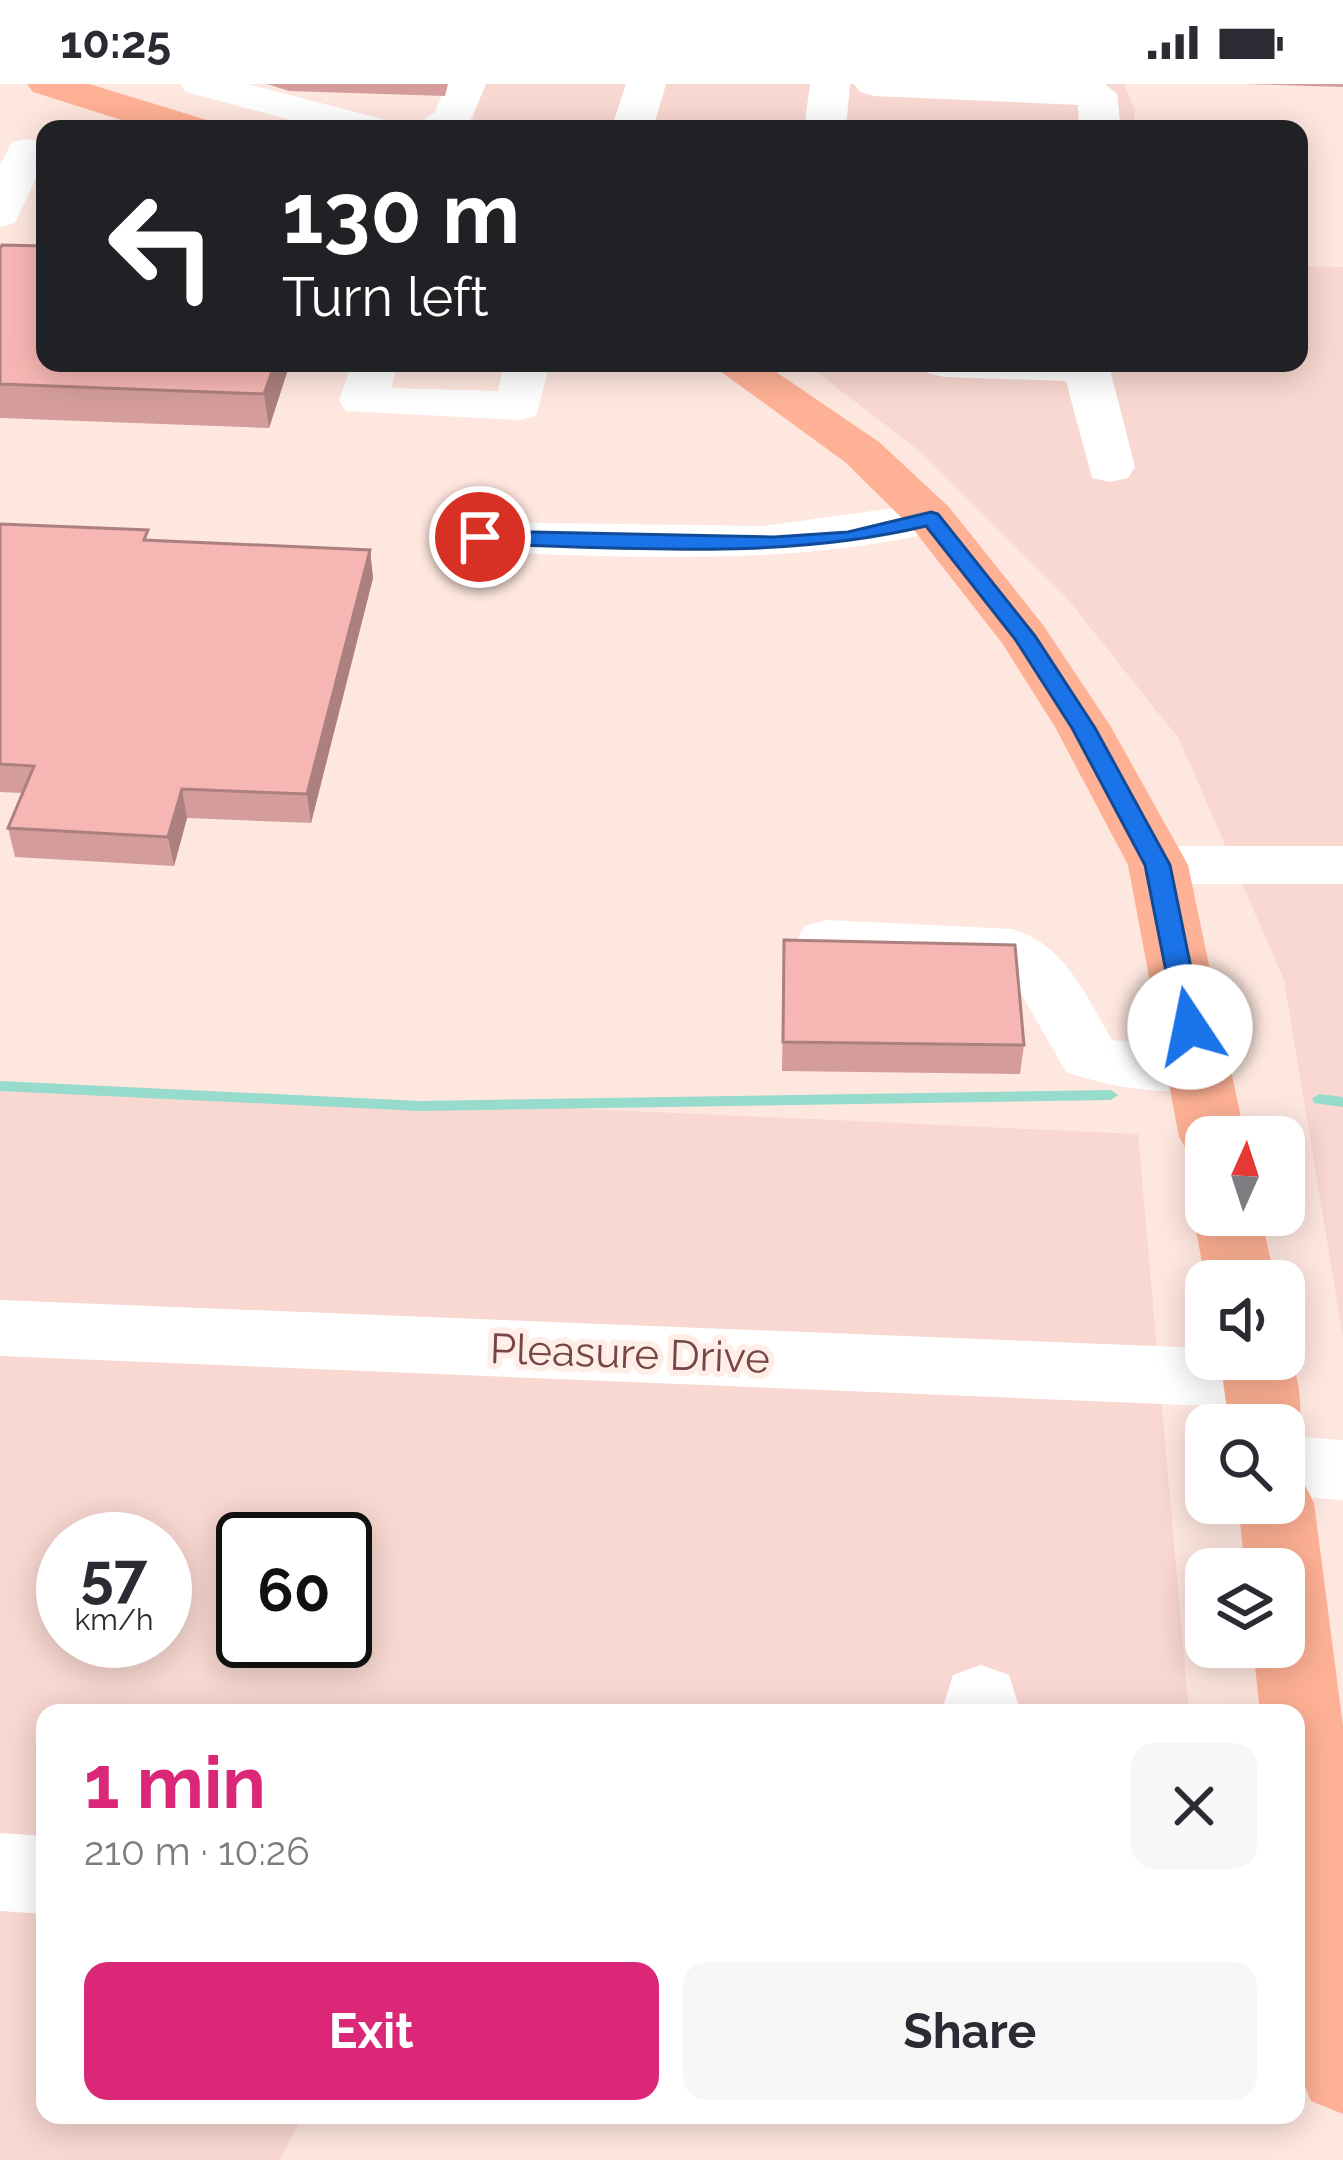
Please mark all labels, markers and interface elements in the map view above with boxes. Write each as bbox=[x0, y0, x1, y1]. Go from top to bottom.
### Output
text: 10:25 bbox=[60, 16, 171, 69]
text: 130 m bbox=[282, 164, 520, 263]
icon: left bbox=[84, 168, 240, 324]
text: Turn left bbox=[282, 265, 489, 329]
pin bbox=[429, 486, 531, 588]
icon: arrive bbox=[447, 504, 513, 570]
position arrow bbox=[1127, 964, 1253, 1090]
north arrow bbox=[1185, 1116, 1305, 1236]
map controls bbox=[1185, 1116, 1305, 1668]
button: sound bbox=[1185, 1260, 1305, 1380]
street label: Pleasure Drive bbox=[489, 1324, 771, 1383]
button: search bbox=[1185, 1404, 1305, 1524]
speed limit sign: 60 bbox=[216, 1512, 372, 1668]
text: 57 bbox=[81, 1540, 147, 1610]
button: layers bbox=[1185, 1548, 1305, 1668]
text: km/h bbox=[74, 1602, 154, 1637]
text: 1 min bbox=[84, 1740, 266, 1825]
button: close bbox=[1131, 1743, 1257, 1869]
text: 210 m · 10:26 bbox=[84, 1828, 310, 1874]
button: Exit bbox=[84, 1962, 659, 2100]
button: Share bbox=[683, 1962, 1257, 2100]

